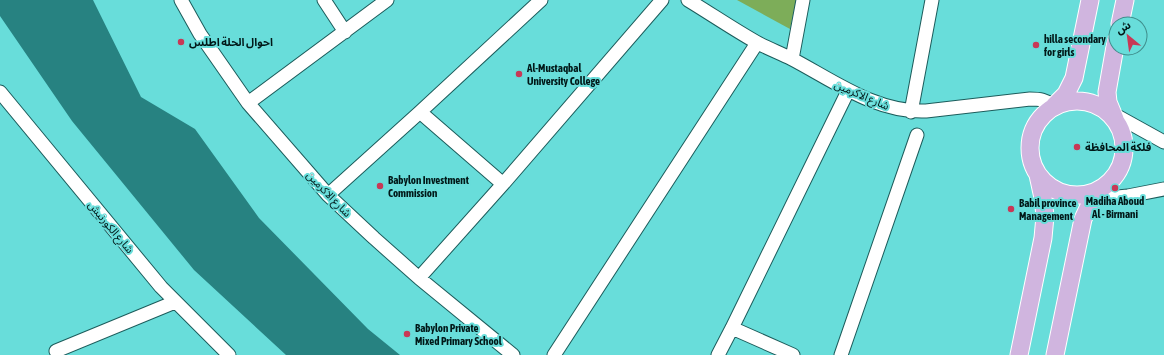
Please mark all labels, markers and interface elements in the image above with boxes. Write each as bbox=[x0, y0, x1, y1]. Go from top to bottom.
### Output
north arrow bbox=[1108, 16, 1148, 56]
text: ش bbox=[1114, 18, 1133, 37]
place label: hilla secondary for girls bbox=[1043, 33, 1106, 58]
place label: احوال الحلة اطلس bbox=[189, 36, 273, 49]
marker: احوال الحلة اطلس bbox=[176, 37, 186, 47]
marker: hilla secondary for girls bbox=[1031, 40, 1041, 50]
place label: Al-Mustaqbal University College bbox=[526, 62, 600, 87]
marker: Al-Mustaqbal University College bbox=[514, 69, 524, 79]
street label: شارع الاكرمين bbox=[832, 78, 892, 114]
place label: فلكة المحافظة bbox=[1085, 141, 1152, 153]
marker: فلكة المحافظة bbox=[1072, 142, 1082, 152]
street label: شارع الاكرمين bbox=[303, 169, 354, 221]
place label: Babylon Investment Commission bbox=[388, 174, 470, 199]
marker: Babylon Investment Commission bbox=[375, 181, 385, 191]
marker: Madiha Aboud Al - Birmani bbox=[1110, 183, 1120, 193]
place label: Madiha Aboud Al - Birmani bbox=[1086, 195, 1144, 220]
place label: Babil province Management bbox=[1019, 197, 1076, 222]
street label: شارع الكورنيش bbox=[84, 199, 136, 257]
marker: Babil province Management bbox=[1006, 204, 1016, 214]
place label: Babylon Private Mixed Primary School bbox=[415, 322, 503, 347]
marker: Babylon Private Mixed Primary School bbox=[402, 329, 412, 339]

